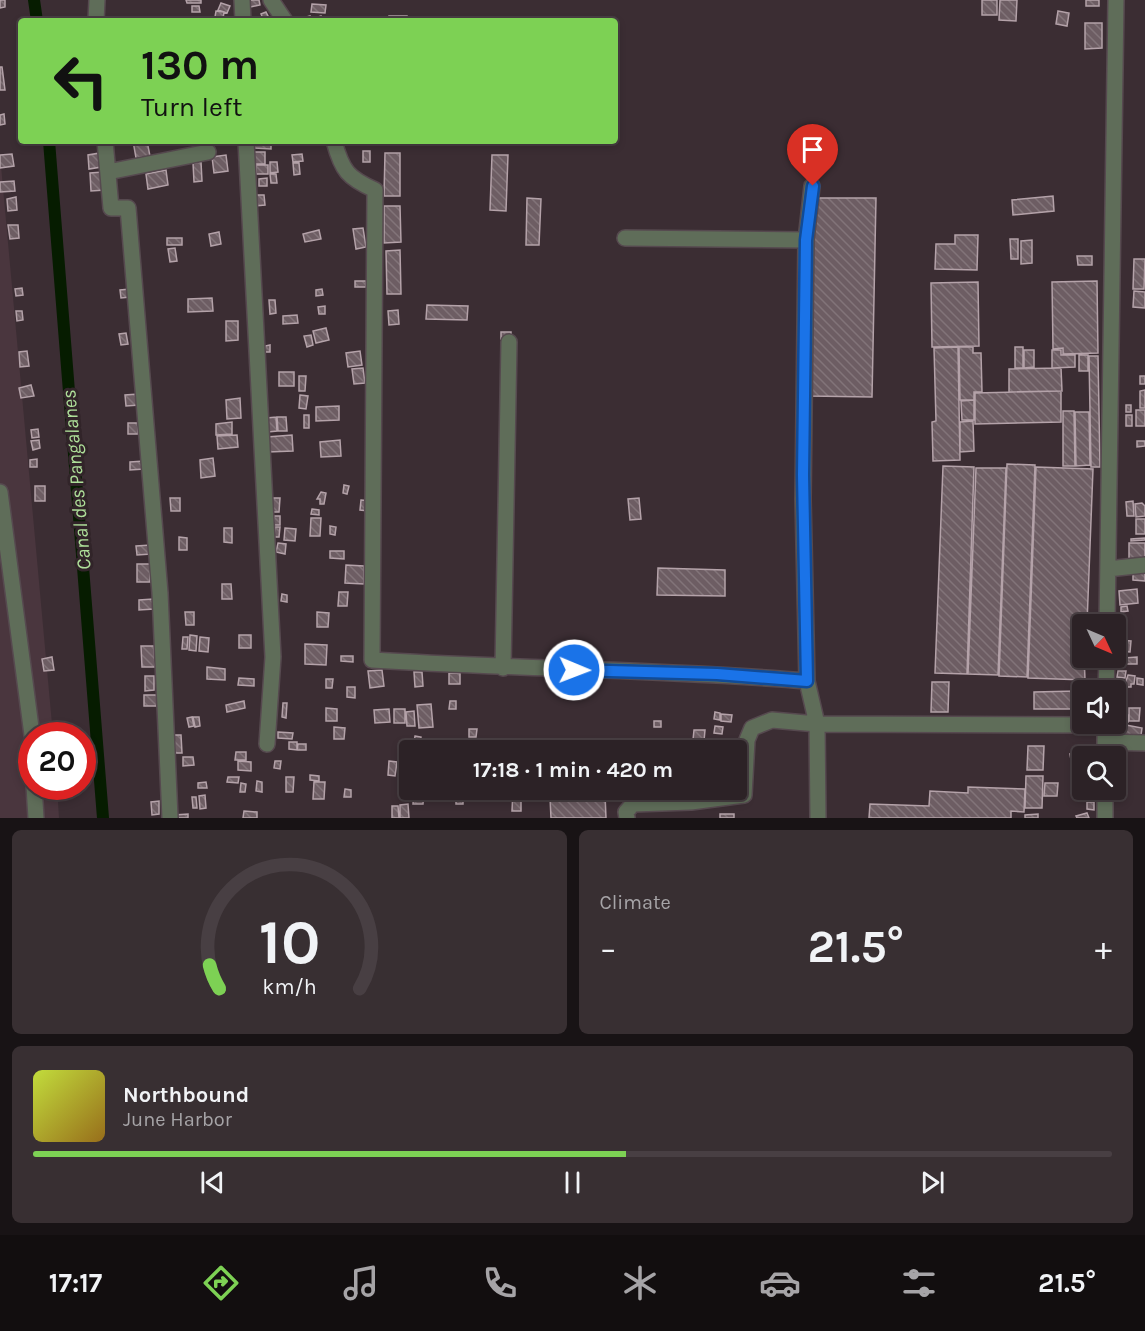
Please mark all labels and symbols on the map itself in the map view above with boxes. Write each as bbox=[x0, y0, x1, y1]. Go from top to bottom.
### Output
pin bbox=[787, 124, 838, 186]
water label: Canal des Pangalanes bbox=[57, 389, 96, 571]
north arrow bbox=[1072, 614, 1126, 668]
position arrow bbox=[542, 638, 606, 702]
speed limit sign: 20 bbox=[18, 722, 96, 800]

